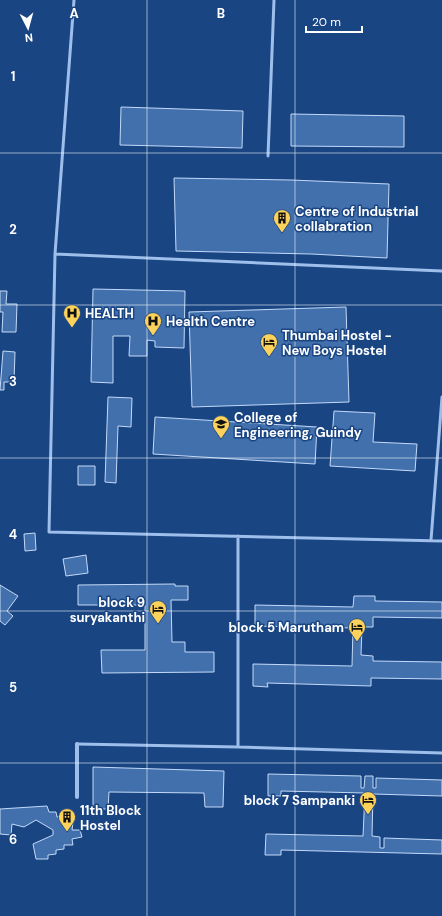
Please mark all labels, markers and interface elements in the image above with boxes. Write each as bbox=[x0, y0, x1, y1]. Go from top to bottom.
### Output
text: A bbox=[69, 5, 79, 22]
text: B bbox=[217, 5, 225, 22]
north arrow bbox=[8, 8, 48, 48]
scale bar bbox=[306, 8, 362, 34]
text: 20 m bbox=[312, 14, 341, 30]
text: N bbox=[24, 31, 34, 45]
text: 1 bbox=[11, 68, 15, 85]
place label: Centre of Industrial collabration bbox=[295, 203, 418, 235]
building icon: Centre of Industrial collabration bbox=[272, 208, 292, 233]
text: 2 bbox=[9, 221, 17, 238]
hospital icon: HEALTH bbox=[62, 303, 82, 328]
place label: HEALTH bbox=[85, 305, 134, 322]
hospital icon: Health Centre bbox=[143, 311, 163, 336]
place label: Health Centre bbox=[166, 313, 255, 330]
place label: Thumbai Hostel - New Boys Hostel bbox=[282, 327, 392, 359]
hotel icon: Thumbai Hostel - New Boys Hostel bbox=[259, 332, 279, 357]
text: 3 bbox=[9, 373, 17, 390]
place label: College of Engineering, Guindy bbox=[234, 409, 362, 441]
school or university icon: College of Engineering, Guindy bbox=[211, 414, 231, 439]
text: 4 bbox=[9, 526, 17, 543]
place label: block 9 suryakanthi bbox=[70, 594, 145, 626]
hotel icon: block 9 suryakanthi bbox=[148, 599, 168, 624]
hotel icon: block 5 Marutham bbox=[347, 617, 367, 642]
place label: block 5 Marutham bbox=[229, 619, 344, 636]
text: 5 bbox=[9, 679, 17, 696]
hotel icon: block 7 Sampanki bbox=[358, 790, 378, 815]
place label: block 7 Sampanki bbox=[244, 792, 355, 809]
place label: 11th Block Hostel bbox=[80, 802, 142, 834]
building icon: 11th Block Hostel bbox=[57, 807, 77, 832]
text: 6 bbox=[9, 831, 17, 848]

